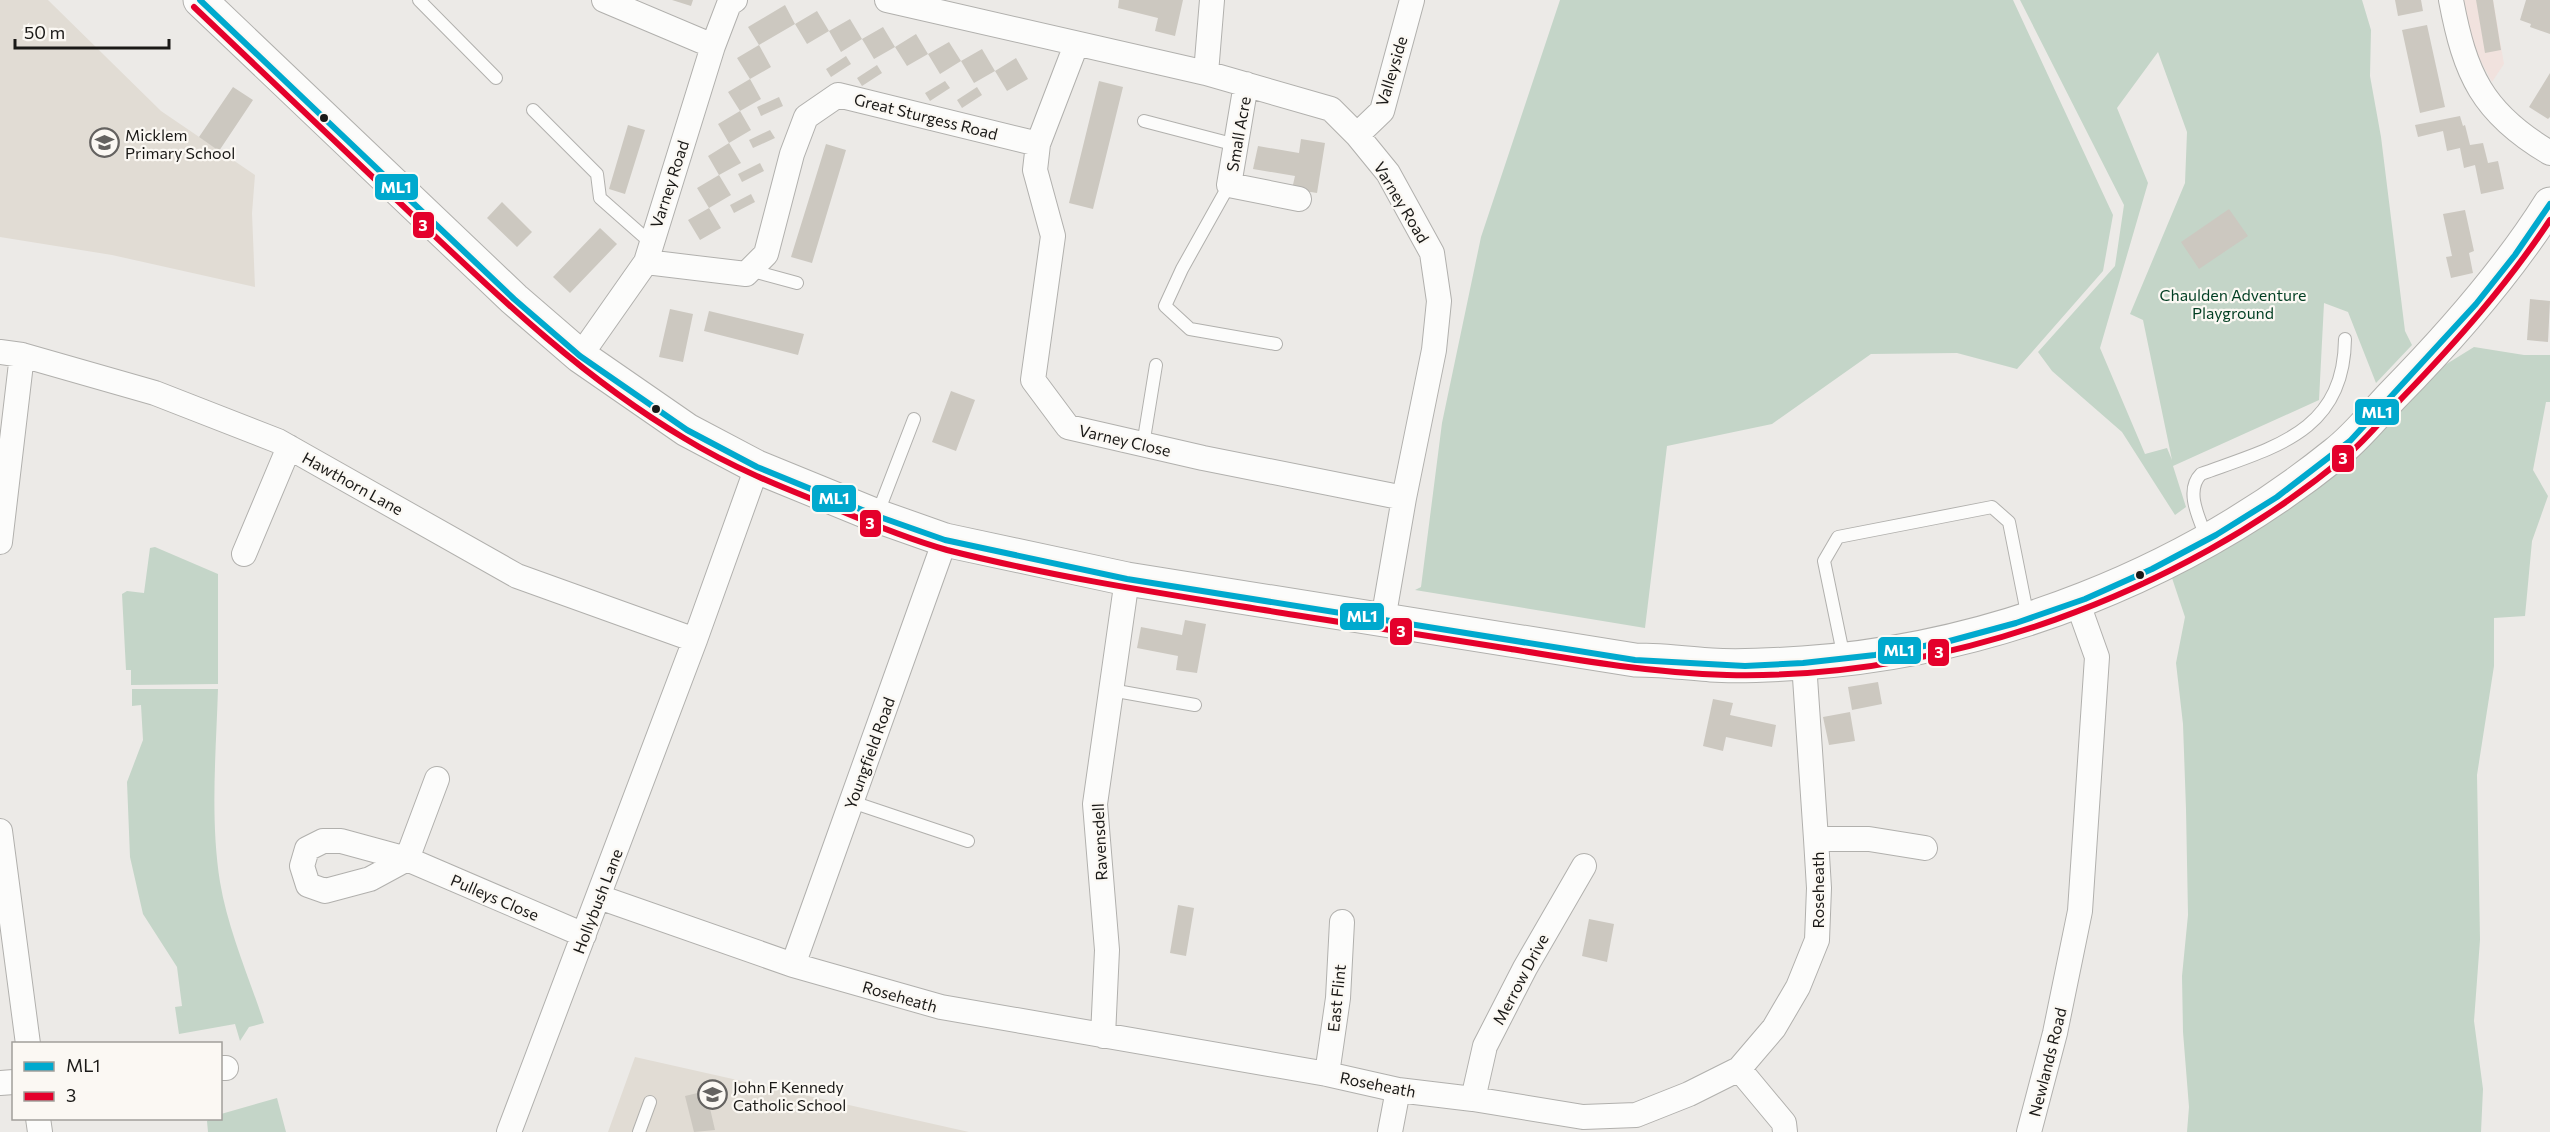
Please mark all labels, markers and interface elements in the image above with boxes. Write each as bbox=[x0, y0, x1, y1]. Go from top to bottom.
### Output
scale bar bbox=[15, 12, 170, 50]
text: 50 m bbox=[24, 21, 65, 43]
street label: Valleyside bbox=[1371, 34, 1411, 108]
street label: Great Sturgess Road bbox=[852, 89, 1000, 143]
street label: Small Acre bbox=[1222, 95, 1254, 173]
unlabelled marker bbox=[318, 112, 330, 124]
place label: Micklem Primary School bbox=[125, 125, 235, 162]
school or university icon: Micklem Primary School bbox=[88, 127, 120, 159]
street label: Varney Road bbox=[646, 138, 692, 230]
street label: Varney Road bbox=[1370, 158, 1434, 246]
line badge: ML1 bbox=[374, 173, 419, 201]
text: ML1 bbox=[380, 177, 412, 196]
line badge: 3 bbox=[412, 211, 435, 239]
text: 3 bbox=[418, 215, 428, 234]
park label: Chaulden Adventure Playground bbox=[2160, 285, 2306, 322]
line badge: ML1 bbox=[2354, 398, 2400, 426]
text: ML1 bbox=[2361, 402, 2393, 421]
unlabelled marker bbox=[650, 403, 662, 415]
street label: Varney Close bbox=[1077, 420, 1173, 460]
line badge: 3 bbox=[2331, 444, 2355, 473]
street label: Hawthorn Lane bbox=[299, 448, 407, 518]
text: 3 bbox=[2338, 448, 2348, 467]
line badge: ML1 bbox=[811, 484, 857, 513]
text: ML1 bbox=[818, 488, 850, 507]
line badge: 3 bbox=[859, 509, 882, 538]
text: 3 bbox=[865, 513, 875, 532]
unlabelled marker bbox=[2134, 569, 2146, 581]
line badge: ML1 bbox=[1339, 602, 1385, 631]
text: ML1 bbox=[1346, 606, 1378, 625]
line badge: 3 bbox=[1389, 617, 1413, 646]
text: 3 bbox=[1396, 621, 1406, 640]
line badge: ML1 bbox=[1877, 636, 1922, 665]
line badge: 3 bbox=[1927, 638, 1950, 667]
text: ML1 bbox=[1883, 640, 1915, 659]
text: 3 bbox=[1934, 642, 1944, 661]
street label: Youngfield Road bbox=[840, 694, 898, 812]
street label: Ravensdell bbox=[1087, 803, 1111, 881]
street label: Hollybush Lane bbox=[568, 846, 626, 956]
street label: Roseheath bbox=[1808, 851, 1827, 929]
street label: Pulleys Close bbox=[448, 870, 542, 924]
street label: Merrow Drive bbox=[1488, 930, 1552, 1028]
street label: East Flint bbox=[1323, 963, 1349, 1033]
street label: Roseheath bbox=[860, 976, 940, 1016]
street label: Newlands Road bbox=[2024, 1006, 2070, 1118]
legend bbox=[12, 1042, 222, 1120]
text: ML1 bbox=[66, 1054, 101, 1076]
street label: Roseheath bbox=[1338, 1067, 1418, 1101]
place label: John F Kennedy Catholic School bbox=[733, 1077, 846, 1114]
school or university icon: John F Kennedy Catholic School bbox=[696, 1079, 728, 1111]
text: 3 bbox=[66, 1084, 76, 1106]

